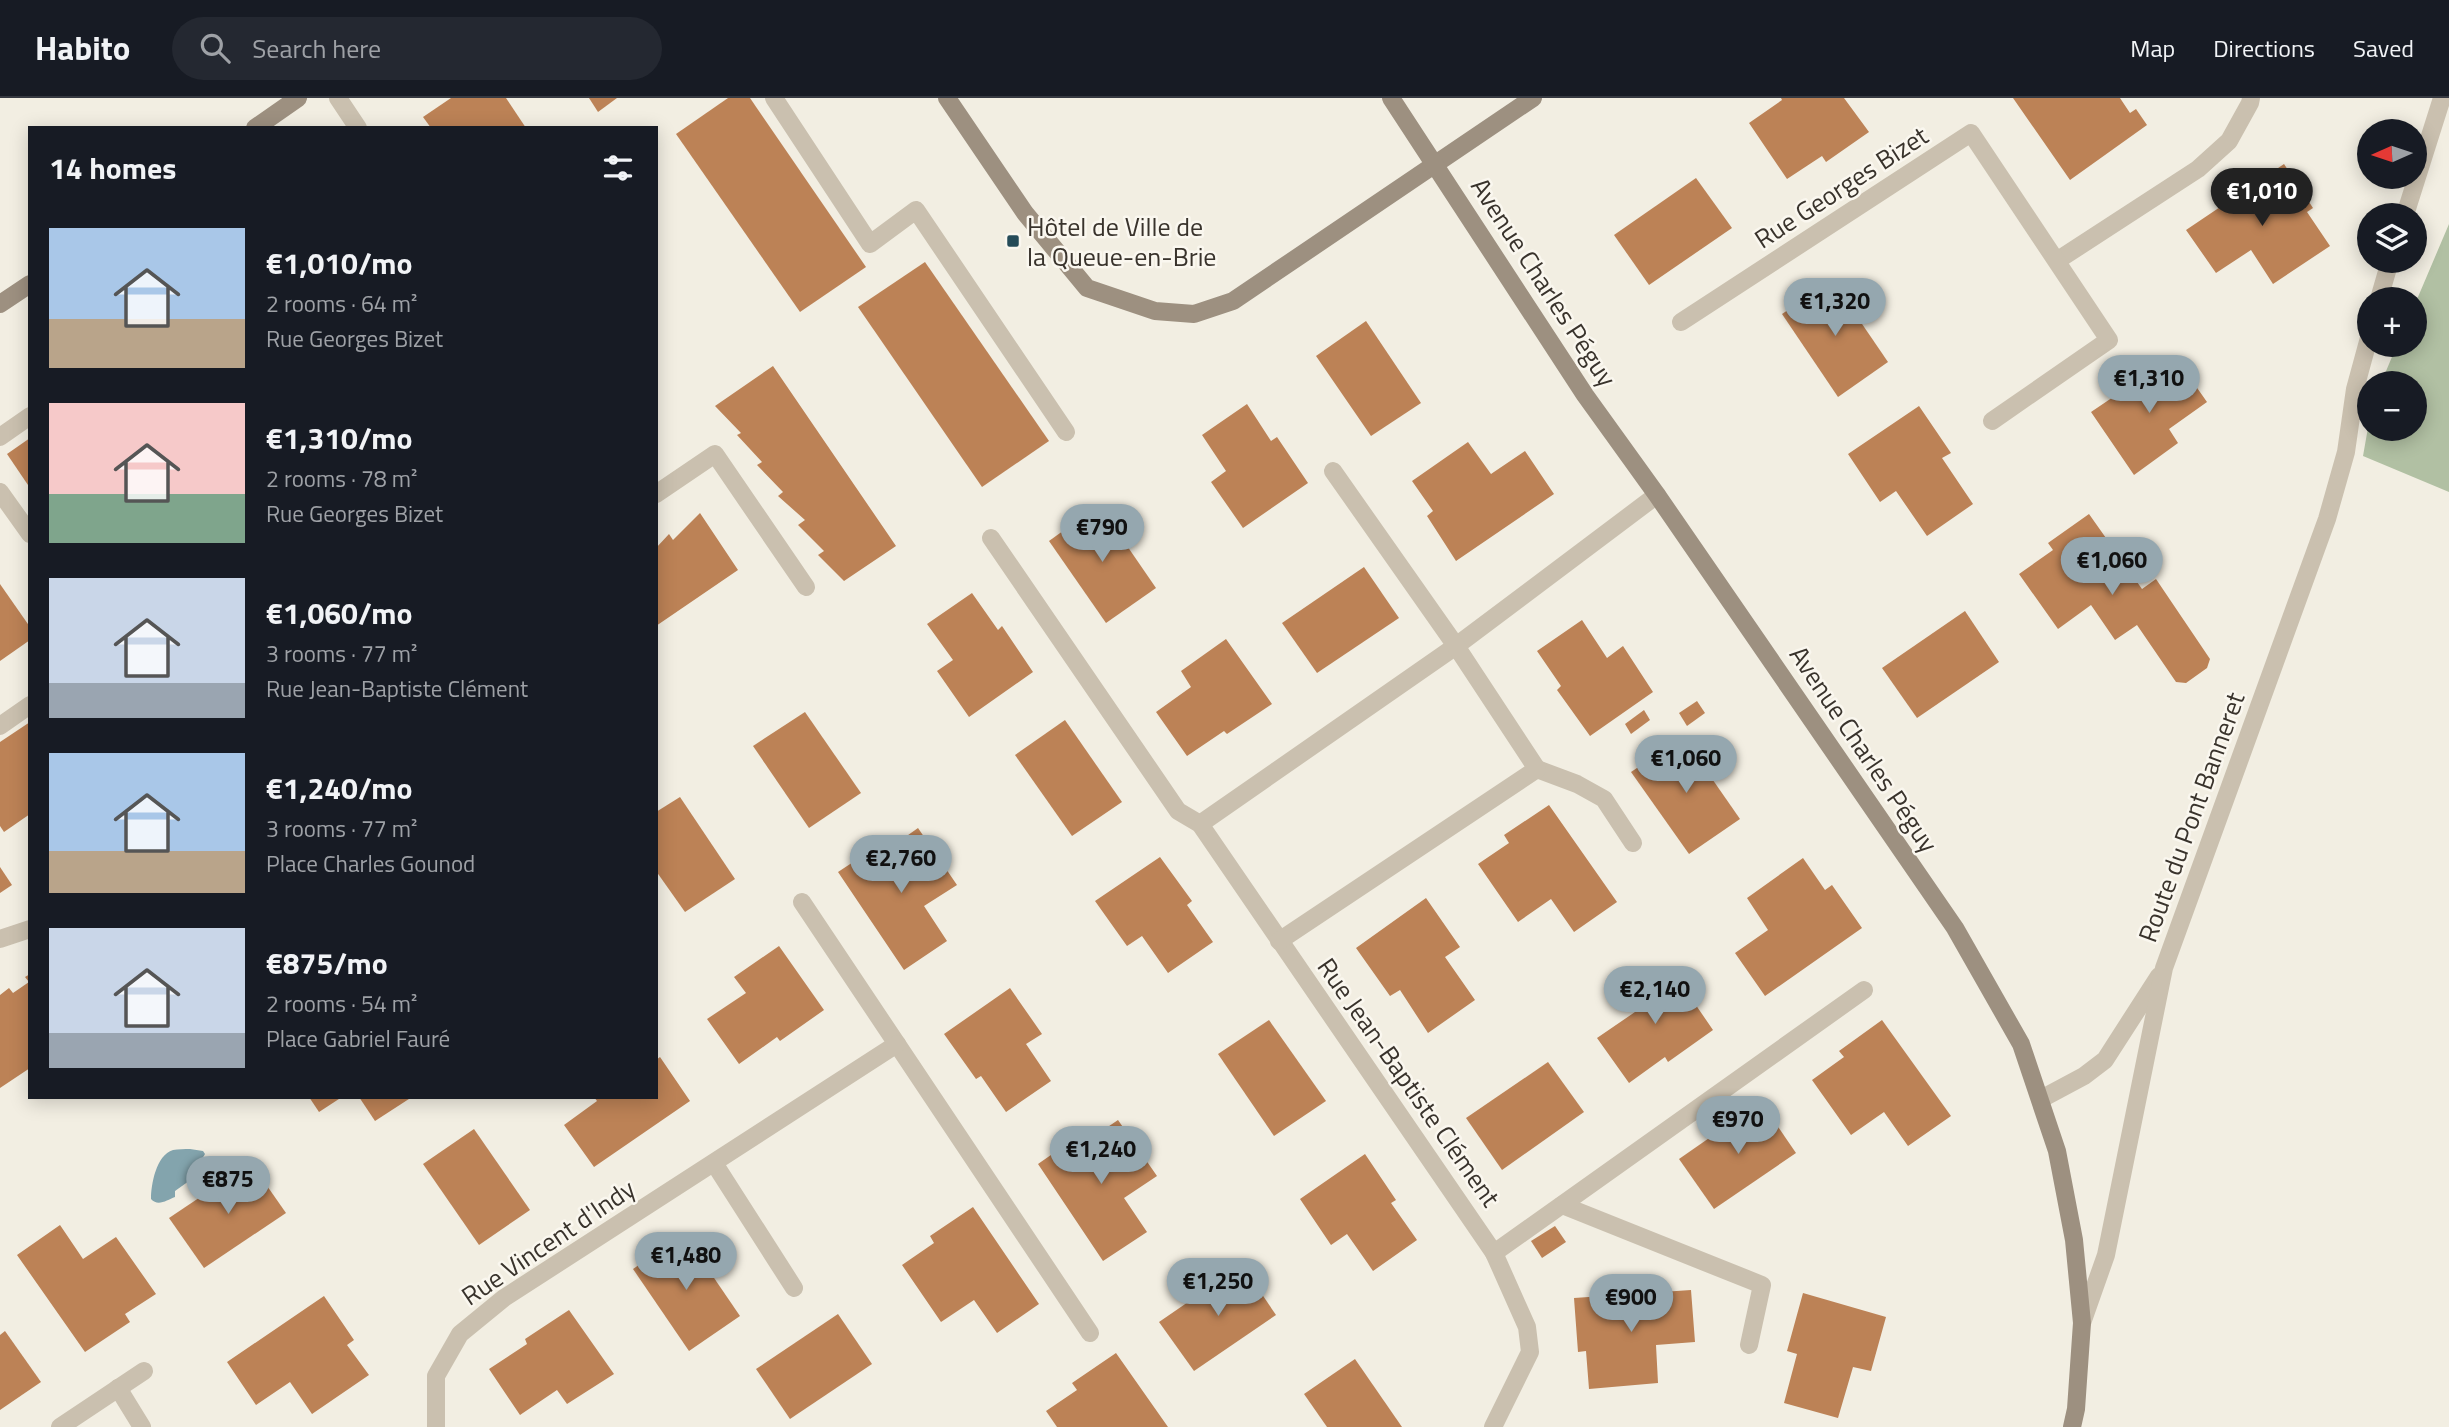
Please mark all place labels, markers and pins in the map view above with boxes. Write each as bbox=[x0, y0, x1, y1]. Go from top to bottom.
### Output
pin: €1,010 bbox=[2205, 169, 2319, 228]
place label: Hôtel de Ville de la Queue-en-Brie bbox=[1027, 207, 1217, 276]
marker: Hôtel de Ville de la Queue-en-Brie bbox=[1005, 233, 1021, 249]
pin: €1,320 bbox=[1778, 278, 1892, 338]
pin: €1,310 bbox=[2092, 356, 2206, 415]
pin: €790 bbox=[1061, 504, 1143, 564]
pin: €1,060 bbox=[2055, 538, 2169, 597]
pin: €1,060 bbox=[1629, 736, 1743, 795]
pin: €2,760 bbox=[844, 836, 958, 895]
pin: €2,140 bbox=[1598, 967, 1712, 1026]
pin: €970 bbox=[1697, 1096, 1779, 1156]
pin: €1,240 bbox=[1044, 1126, 1158, 1186]
pin: €875 bbox=[187, 1156, 269, 1216]
pin: €1,480 bbox=[629, 1232, 743, 1292]
pin: €1,250 bbox=[1161, 1258, 1275, 1318]
pin: €900 bbox=[1590, 1274, 1672, 1334]

